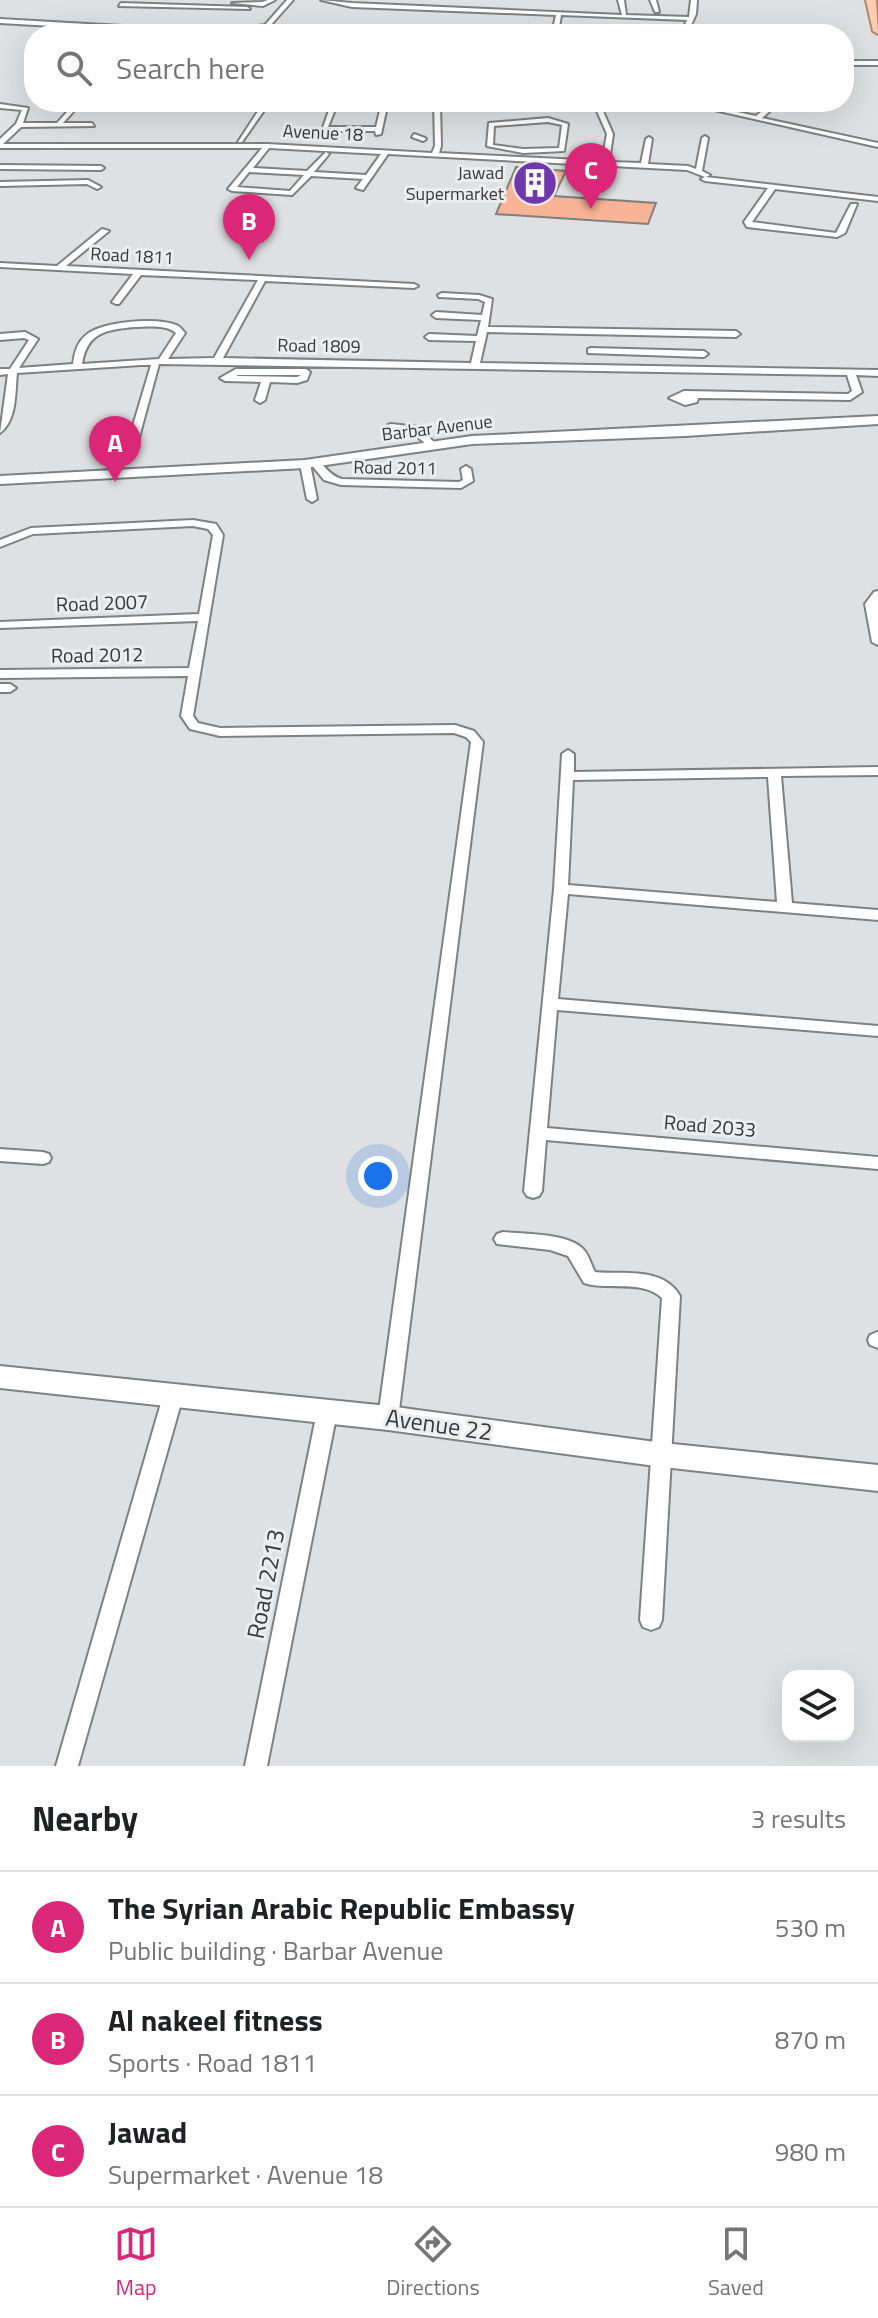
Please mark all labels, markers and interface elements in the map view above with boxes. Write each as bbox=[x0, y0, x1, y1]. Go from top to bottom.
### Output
search box bbox=[24, 24, 854, 112]
text: Search here bbox=[116, 45, 265, 91]
icon: search bbox=[52, 46, 96, 90]
street label: Avenue 18 bbox=[282, 117, 364, 148]
pin: C bbox=[565, 143, 617, 209]
place label: Jawad Supermarket bbox=[406, 159, 505, 207]
building icon: Jawad Supermarket bbox=[511, 159, 559, 207]
pin: B bbox=[223, 194, 275, 260]
street label: Road 1811 bbox=[90, 240, 174, 271]
street label: Road 1809 bbox=[277, 331, 361, 360]
street label: Barbar Avenue bbox=[380, 407, 494, 448]
pin: A bbox=[89, 416, 141, 482]
street label: Road 2011 bbox=[353, 453, 437, 482]
street label: Road 2007 bbox=[55, 585, 149, 620]
street label: Road 2012 bbox=[50, 638, 144, 671]
street label: Road 2033 bbox=[663, 1106, 757, 1145]
your location bbox=[358, 1156, 398, 1196]
street label: Avenue 22 bbox=[384, 1399, 495, 1449]
street label: Road 2213 bbox=[237, 1526, 293, 1642]
map controls bbox=[782, 1670, 854, 1742]
button: layers bbox=[782, 1670, 854, 1742]
text: Nearby bbox=[32, 1792, 138, 1844]
text: 3 results bbox=[751, 1799, 846, 1838]
text: The Syrian Arabic Republic Embassy bbox=[108, 1885, 575, 1931]
text: A bbox=[50, 1908, 66, 1947]
text: 530 m bbox=[775, 1908, 846, 1947]
text: Public building · Barbar Avenue bbox=[108, 1931, 443, 1970]
text: Al nakeel fitness bbox=[108, 1997, 323, 2043]
text: B bbox=[50, 2020, 66, 2059]
text: 870 m bbox=[775, 2020, 846, 2059]
text: Sports · Road 1811 bbox=[108, 2043, 317, 2082]
text: Jawad bbox=[108, 2109, 187, 2155]
text: C bbox=[51, 2132, 65, 2171]
text: 980 m bbox=[775, 2132, 846, 2171]
text: Supermarket · Avenue 18 bbox=[108, 2155, 383, 2194]
tab: Map bbox=[114, 2222, 158, 2304]
tab: Directions bbox=[386, 2222, 480, 2304]
tab: Saved bbox=[708, 2222, 764, 2304]

